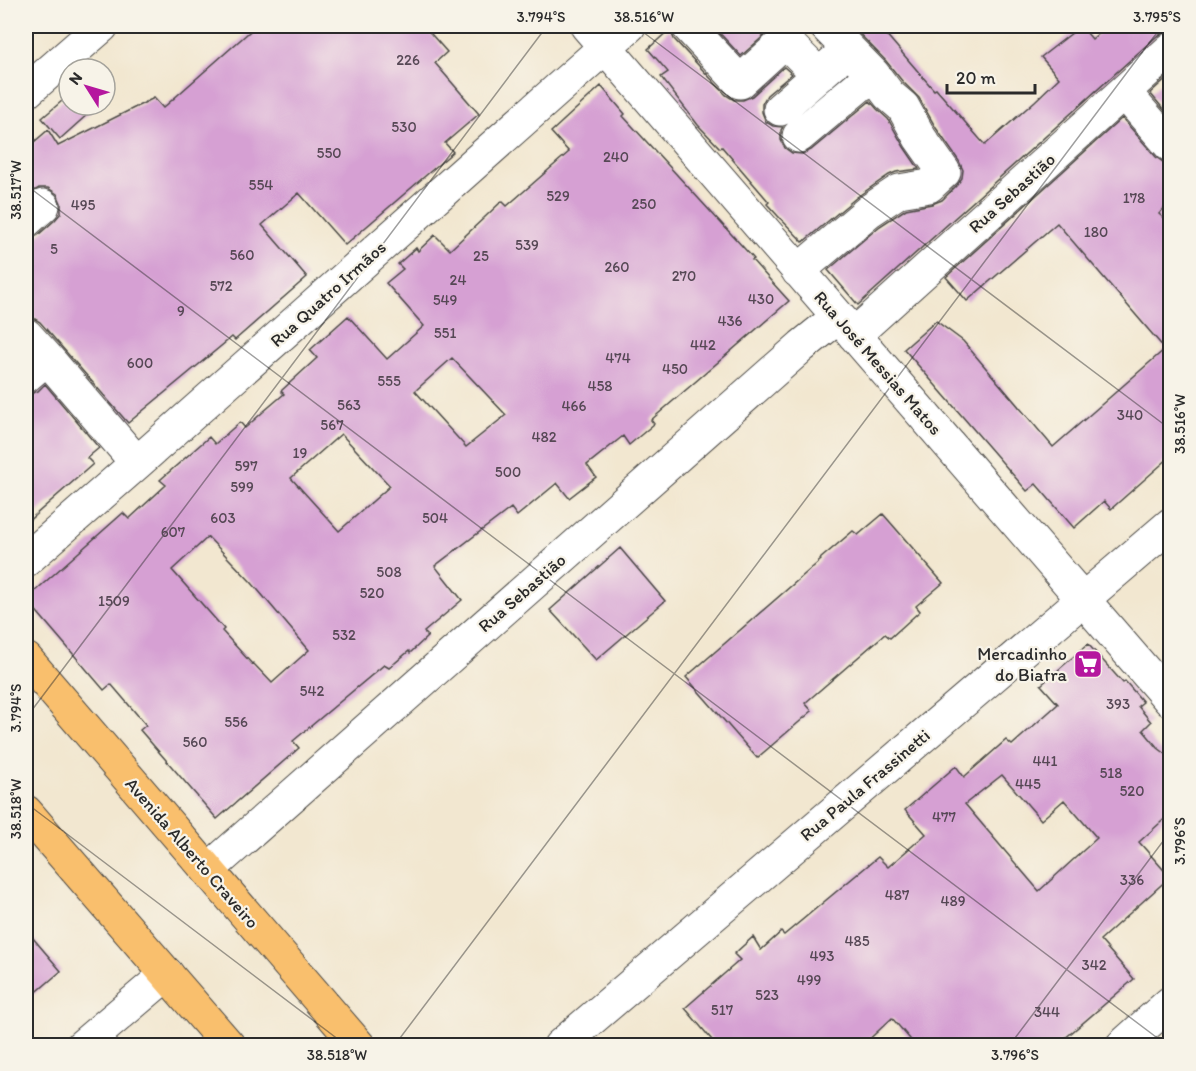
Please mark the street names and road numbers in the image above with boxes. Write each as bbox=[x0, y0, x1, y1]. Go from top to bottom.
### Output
street label: Rua Sebastião bbox=[964, 148, 1060, 238]
street label: Rua Quatro Irmãos bbox=[266, 236, 390, 352]
street label: Rua José Messias Matos bbox=[809, 286, 947, 440]
street label: Rua Sebastião bbox=[474, 549, 570, 637]
street label: Rua Paula Frassinetti bbox=[796, 724, 934, 846]
street label: Avenida Alberto Craveiro bbox=[120, 773, 264, 933]

